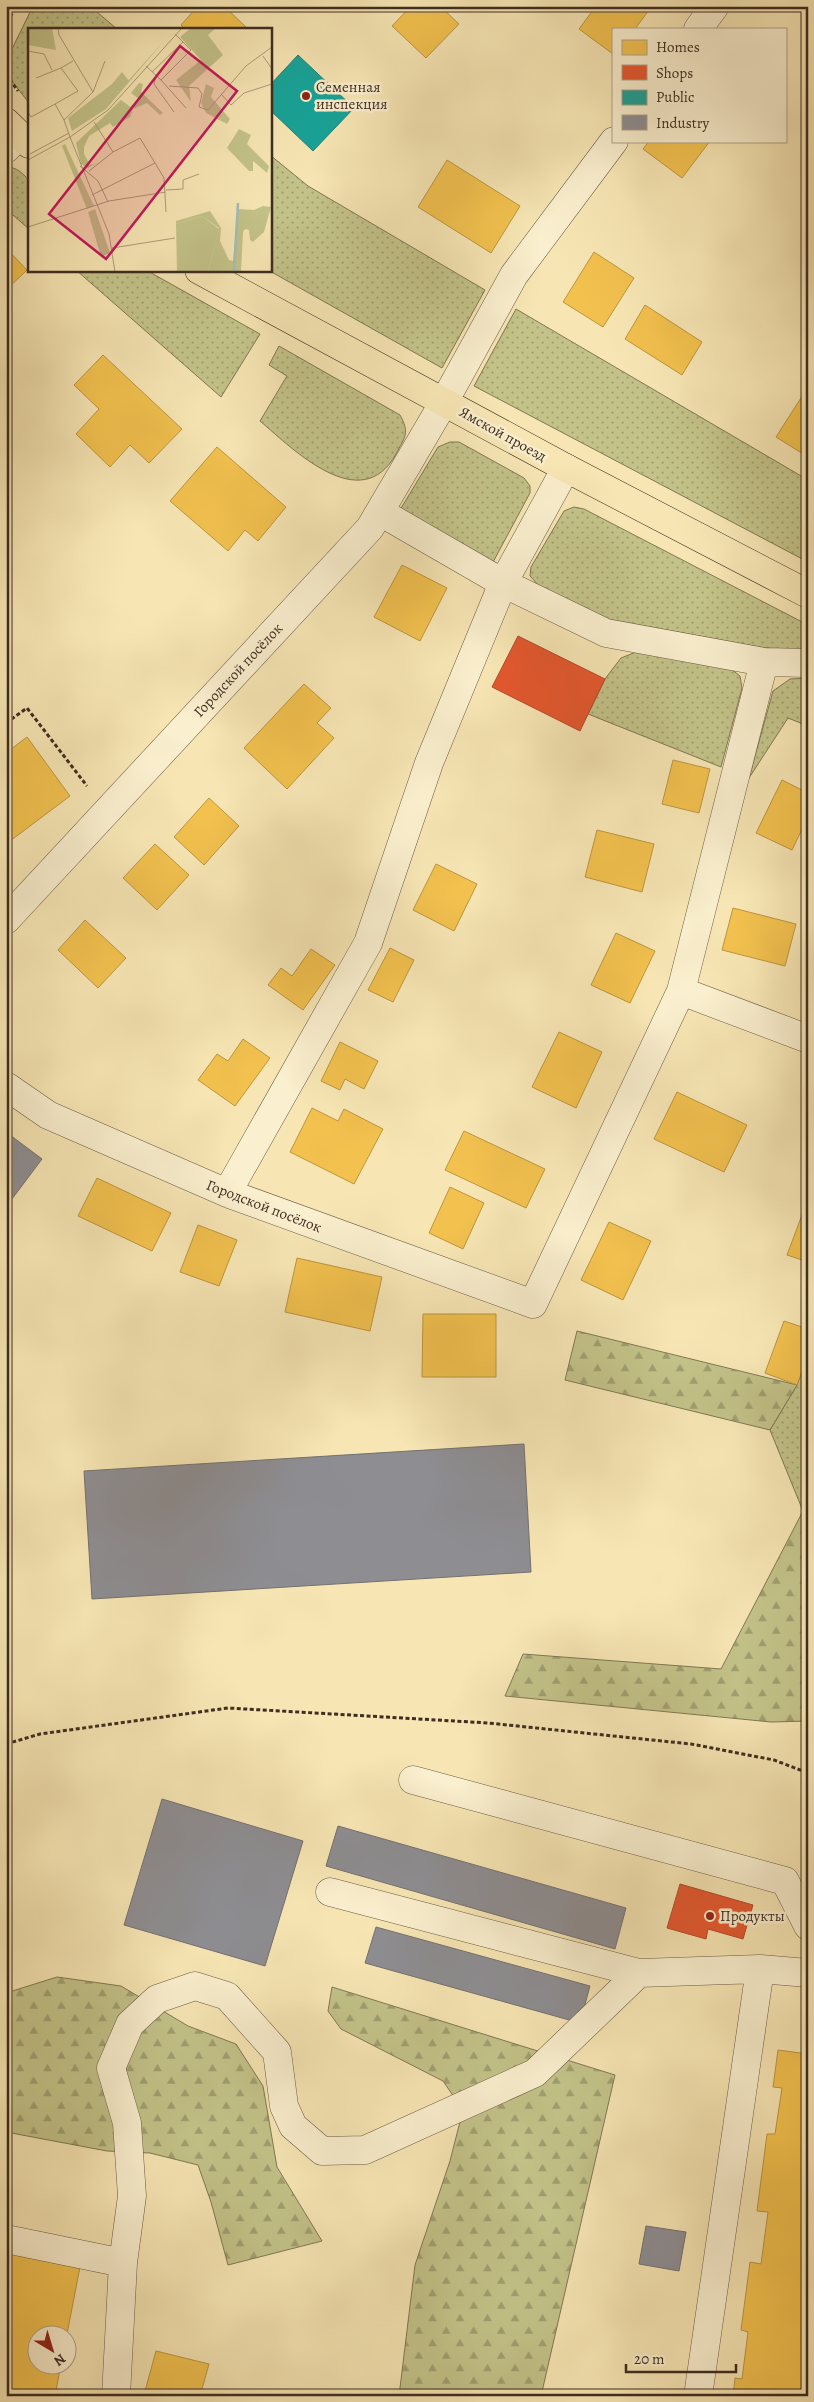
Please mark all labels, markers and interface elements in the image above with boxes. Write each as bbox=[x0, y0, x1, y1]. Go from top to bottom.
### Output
inset map bbox=[28, 28, 271, 271]
legend bbox=[612, 28, 786, 142]
text: Homes bbox=[656, 37, 700, 57]
text: Shops bbox=[656, 63, 693, 83]
place label: Семенная инспекция bbox=[316, 77, 388, 114]
text: Public bbox=[656, 87, 694, 107]
marker: Семенная инспекция bbox=[300, 90, 312, 102]
text: Industry bbox=[656, 113, 710, 133]
street label: Ямской проезд bbox=[456, 402, 550, 466]
street label: Городской посёлок bbox=[189, 618, 287, 721]
street label: Городской посёлок bbox=[203, 1175, 325, 1237]
place label: Продукты bbox=[720, 1906, 785, 1926]
marker: Продукты bbox=[704, 1910, 716, 1922]
north arrow bbox=[28, 2324, 78, 2374]
scale bar bbox=[626, 2342, 736, 2374]
text: N bbox=[50, 2349, 70, 2370]
text: 20 m bbox=[634, 2349, 665, 2369]

